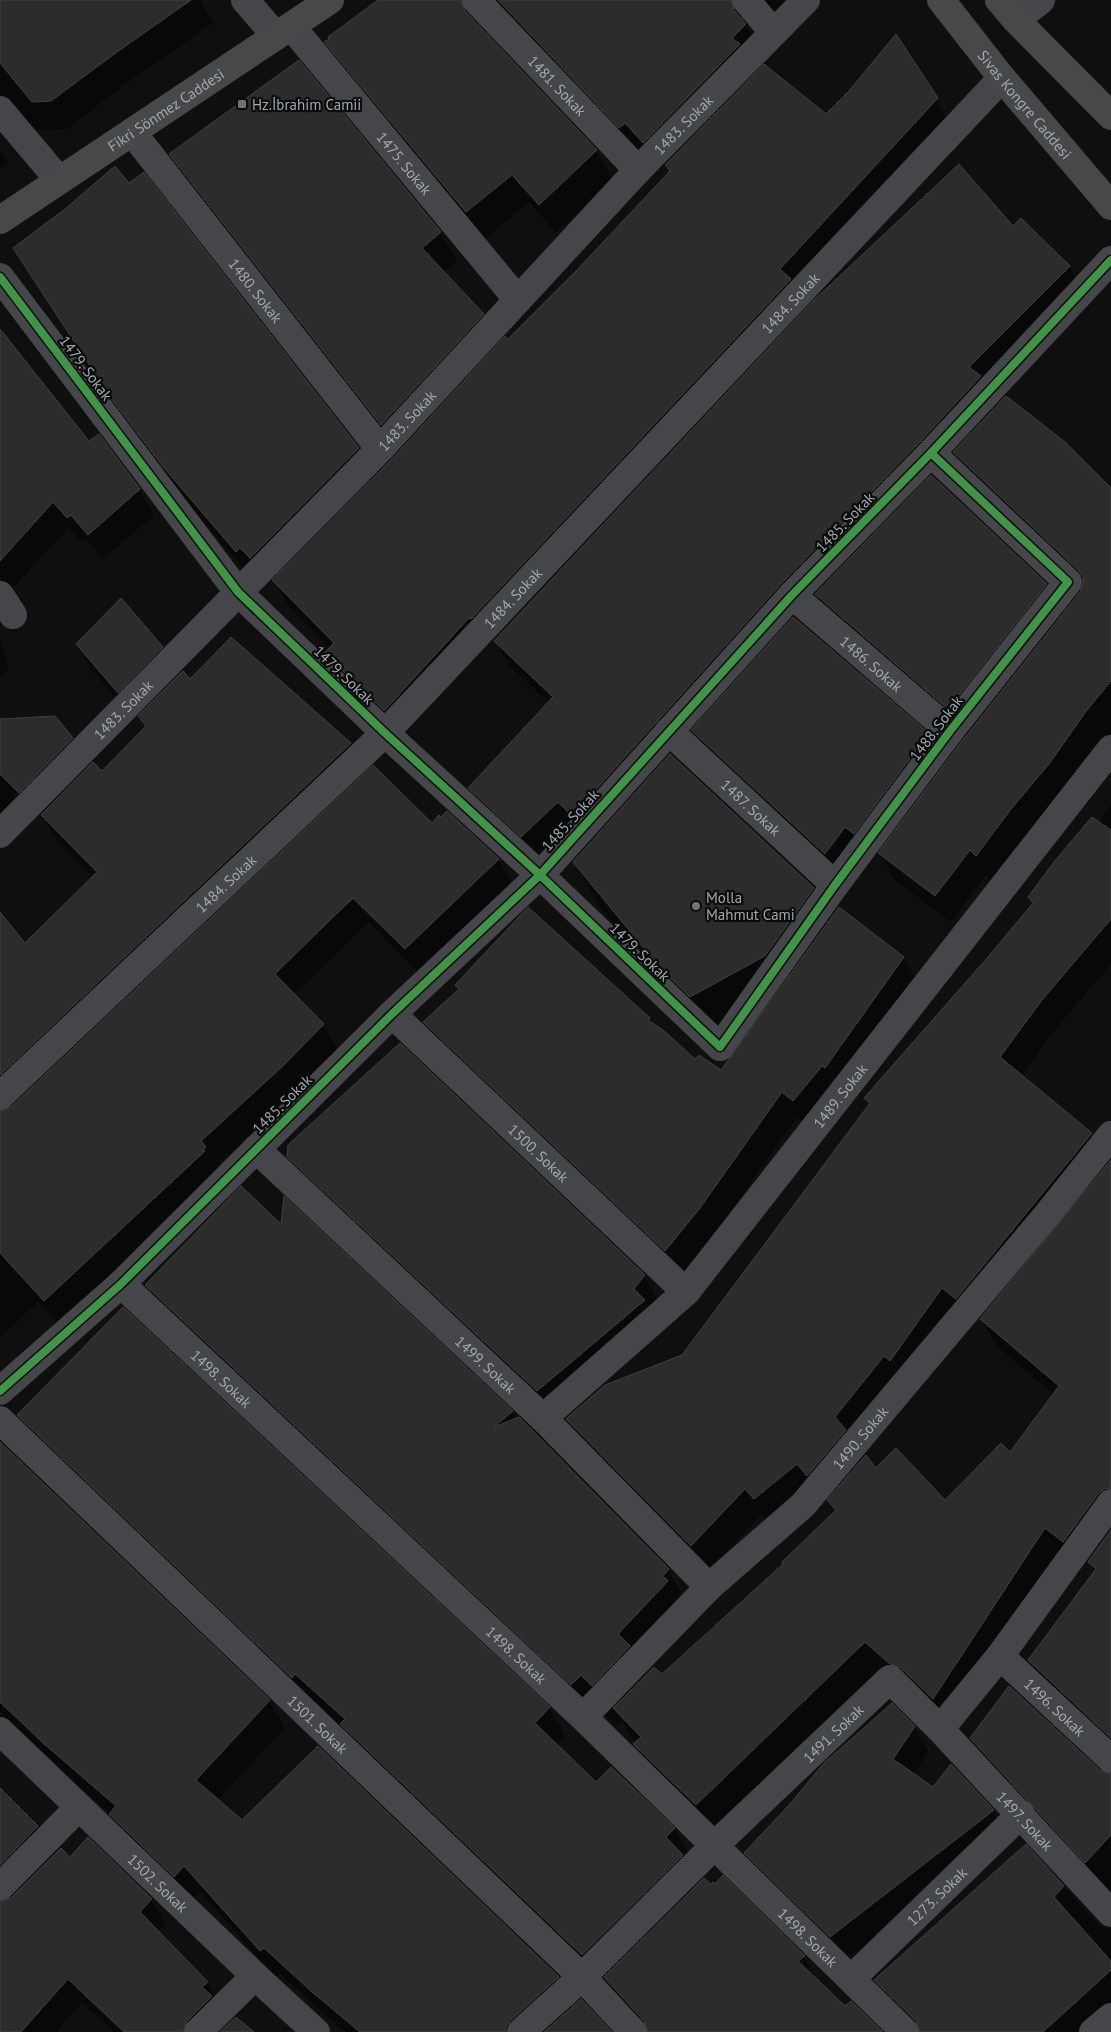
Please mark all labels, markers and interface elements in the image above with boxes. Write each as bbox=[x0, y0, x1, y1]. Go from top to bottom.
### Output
street label: Sivas Kongre Caddesi bbox=[974, 46, 1076, 163]
street label: 1481. Sokak bbox=[524, 51, 591, 120]
street label: Fikri Sönmez Caddesi bbox=[104, 64, 228, 155]
street label: 1483. Sokak bbox=[649, 90, 717, 158]
place label: Hz.İbrahim Camii bbox=[252, 95, 361, 114]
marker: Hz.İbrahim Camii bbox=[236, 98, 248, 110]
street label: 1475. Sokak bbox=[373, 127, 437, 199]
street label: 1480. Sokak bbox=[225, 254, 287, 327]
street label: 1484. Sokak bbox=[757, 268, 824, 337]
street label: 1479. Sokak bbox=[55, 332, 117, 405]
street label: 1483. Sokak bbox=[374, 385, 440, 455]
street label: 1485. Sokak bbox=[812, 487, 879, 556]
street label: 1484. Sokak bbox=[479, 563, 546, 632]
street label: 1486. Sokak bbox=[836, 631, 907, 696]
street label: 1479. Sokak bbox=[310, 642, 379, 709]
street label: 1483. Sokak bbox=[89, 675, 157, 743]
street label: 1488. Sokak bbox=[905, 691, 967, 764]
street label: 1487. Sokak bbox=[717, 775, 786, 840]
street label: 1485. Sokak bbox=[537, 785, 603, 855]
street label: 1484. Sokak bbox=[191, 850, 261, 917]
place label: Molla Mahmut Cami bbox=[706, 888, 795, 924]
marker: Molla Mahmut Cami bbox=[690, 900, 702, 912]
street label: 1479. Sokak bbox=[606, 919, 675, 986]
street label: 1489. Sokak bbox=[809, 1059, 871, 1132]
street label: 1485. Sokak bbox=[248, 1070, 316, 1138]
street label: 1500. Sokak bbox=[504, 1120, 574, 1187]
street label: 1499. Sokak bbox=[451, 1331, 521, 1398]
street label: 1498. Sokak bbox=[187, 1345, 257, 1412]
street label: 1490. Sokak bbox=[828, 1401, 892, 1473]
street label: 1498. Sokak bbox=[482, 1621, 552, 1688]
street label: 1496. Sokak bbox=[1020, 1674, 1090, 1741]
street label: 1501. Sokak bbox=[284, 1691, 353, 1758]
street label: 1491. Sokak bbox=[799, 1699, 868, 1766]
street label: 1497. Sokak bbox=[993, 1787, 1058, 1855]
street label: 1502. Sokak bbox=[124, 1849, 193, 1917]
street label: 1273. Sokak bbox=[902, 1862, 971, 1930]
street label: 1498. Sokak bbox=[774, 1904, 843, 1971]

